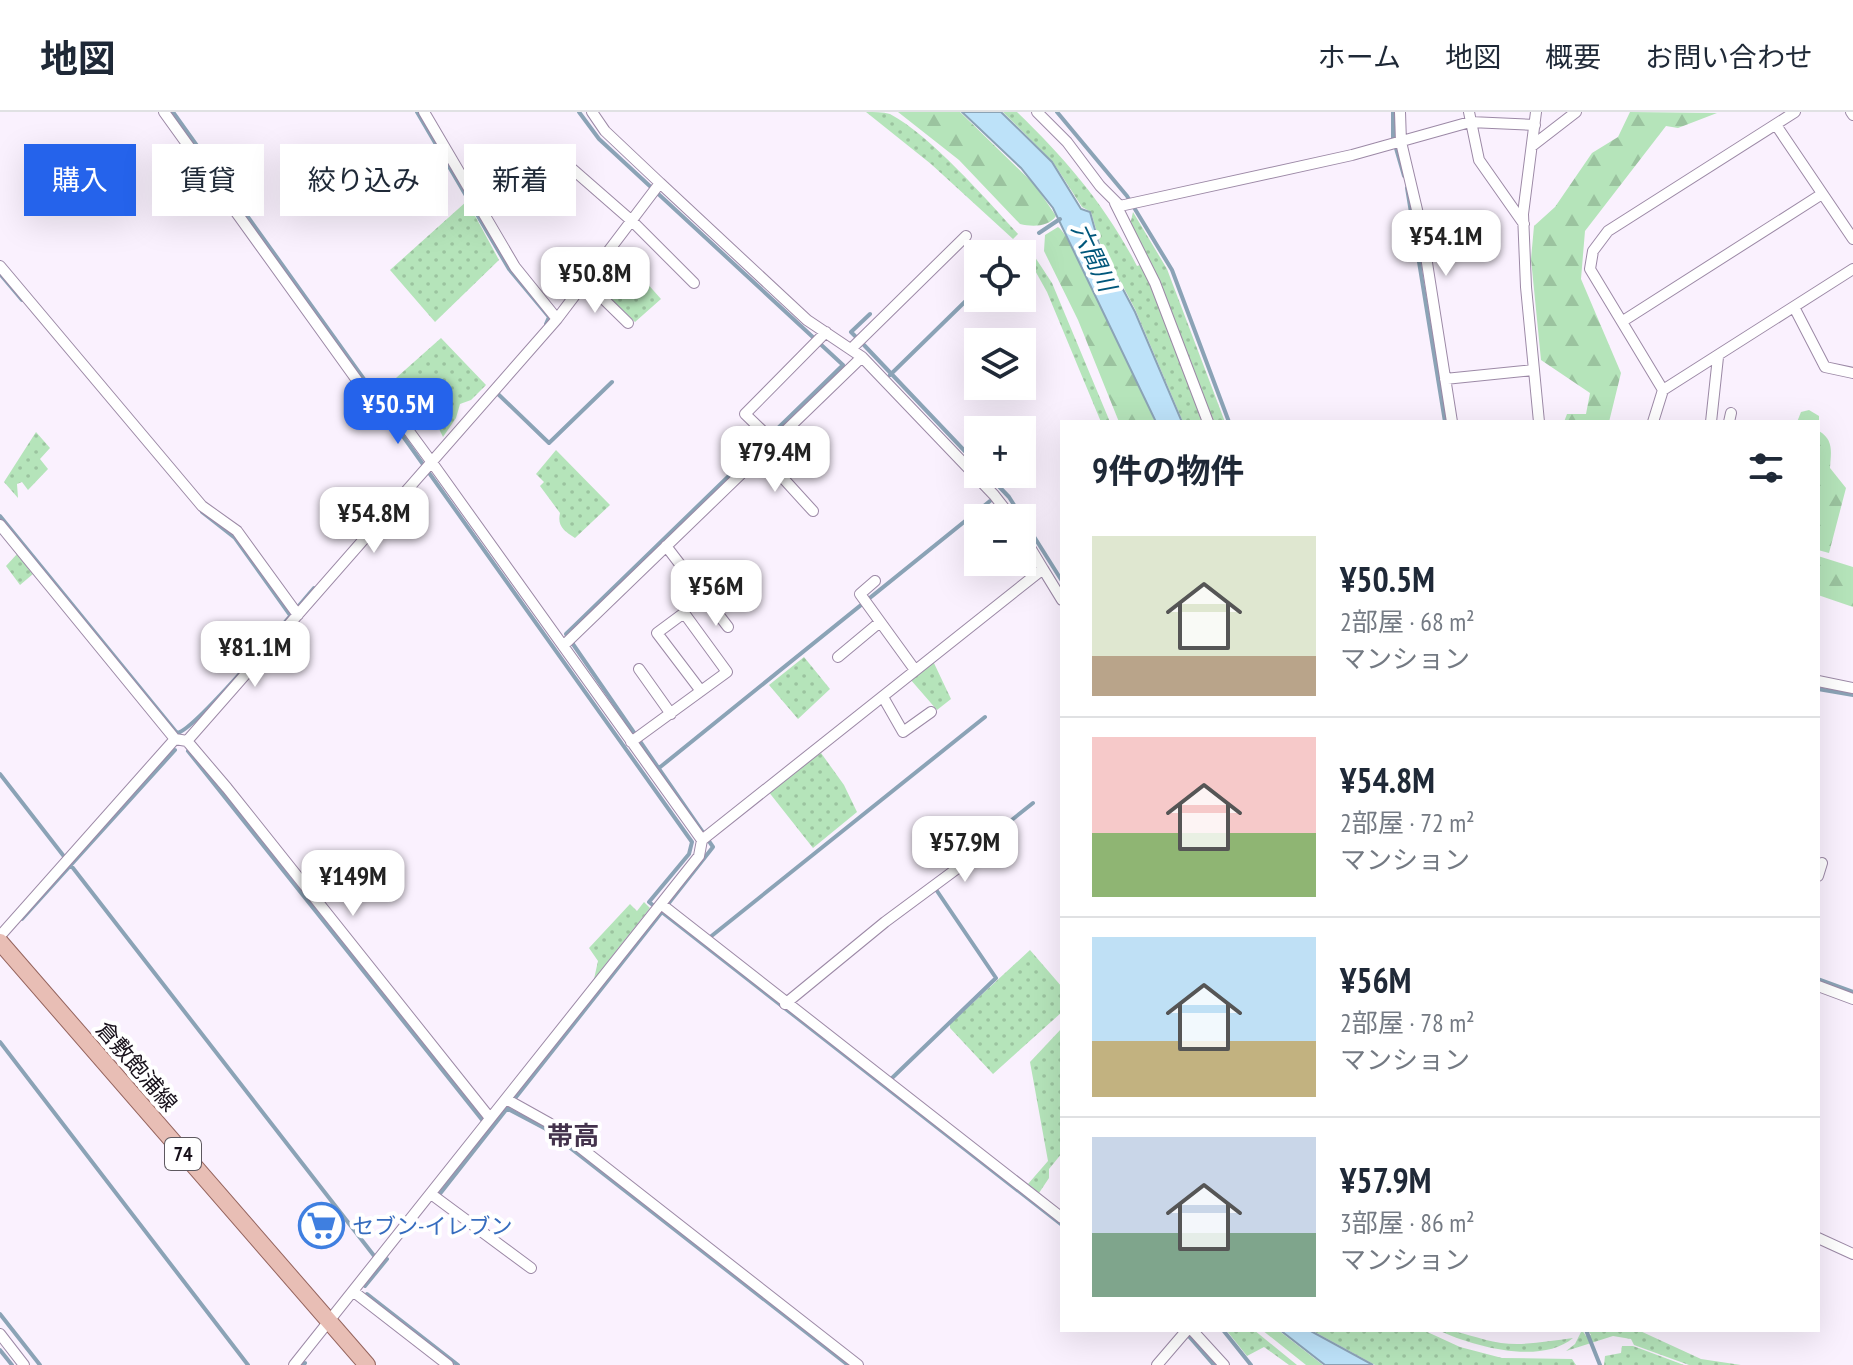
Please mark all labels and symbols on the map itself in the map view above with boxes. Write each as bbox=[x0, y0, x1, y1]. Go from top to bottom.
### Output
pin: ¥54.1M bbox=[1381, 210, 1511, 278]
water label: 六間川 bbox=[1065, 218, 1125, 299]
pin: ¥50.8M bbox=[530, 247, 660, 315]
pin: ¥50.5M bbox=[333, 378, 463, 446]
pin: ¥79.4M bbox=[710, 426, 840, 494]
pin: ¥54.8M bbox=[309, 487, 439, 555]
pin: ¥56M bbox=[669, 560, 763, 628]
pin: ¥81.1M bbox=[190, 621, 320, 689]
pin: ¥57.9M bbox=[900, 816, 1030, 884]
pin: ¥149M bbox=[297, 850, 409, 918]
street label: 倉敷飽浦線 bbox=[90, 1015, 184, 1117]
district label: 帯高 bbox=[547, 1119, 599, 1152]
road number: 74 bbox=[165, 1138, 201, 1170]
supermarket icon: セブン-イレブン bbox=[297, 1202, 345, 1250]
place label: セブン-イレブン bbox=[352, 1212, 512, 1240]

